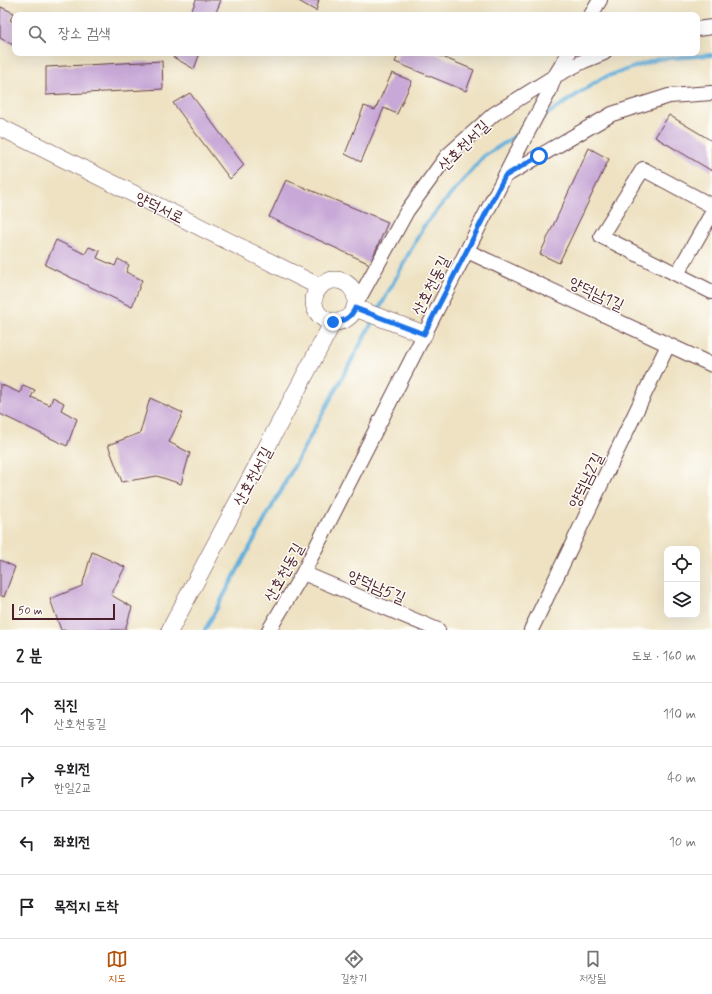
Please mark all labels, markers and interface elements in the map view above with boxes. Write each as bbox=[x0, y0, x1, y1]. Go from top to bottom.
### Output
search box bbox=[12, 12, 700, 56]
icon: search bbox=[26, 23, 48, 45]
text: 장소 검색 bbox=[58, 24, 110, 44]
street label: 산호천서길 bbox=[434, 116, 494, 176]
route start bbox=[530, 147, 548, 165]
street label: 양덕서로 bbox=[132, 188, 187, 229]
street label: 산호천동길 bbox=[407, 252, 455, 319]
street label: 양덕남1길 bbox=[565, 272, 627, 316]
route end bbox=[324, 313, 342, 331]
street label: 산호천서길 bbox=[229, 443, 278, 510]
street label: 양덕남2길 bbox=[564, 449, 609, 512]
street label: 산호천동길 bbox=[260, 539, 309, 606]
map controls bbox=[664, 546, 700, 618]
button: locate bbox=[664, 546, 700, 582]
street label: 양덕남5길 bbox=[344, 566, 409, 609]
button: layers bbox=[664, 582, 700, 618]
scale bar bbox=[12, 602, 115, 621]
text: 50 m bbox=[18, 604, 43, 618]
text: 2 분 bbox=[16, 645, 43, 667]
text: 도보 · 160 m bbox=[631, 648, 696, 665]
text: 직진 bbox=[54, 696, 78, 716]
icon: ahead bbox=[16, 704, 38, 726]
text: 110 m bbox=[663, 706, 696, 723]
text: 산호천동길 bbox=[54, 716, 106, 733]
text: 우회전 bbox=[54, 760, 90, 780]
icon: right bbox=[16, 768, 38, 790]
text: 40 m bbox=[667, 770, 696, 787]
text: 한일2교 bbox=[54, 780, 92, 797]
icon: left bbox=[16, 832, 38, 854]
text: 좌회전 bbox=[54, 833, 90, 853]
text: 10 m bbox=[669, 834, 696, 851]
icon: arrive bbox=[16, 896, 38, 918]
text: 목적지 도착 bbox=[54, 897, 118, 917]
tab: 지도 bbox=[106, 948, 128, 986]
tab: 길찾기 bbox=[340, 948, 367, 986]
tab: 저장됨 bbox=[579, 948, 606, 986]

